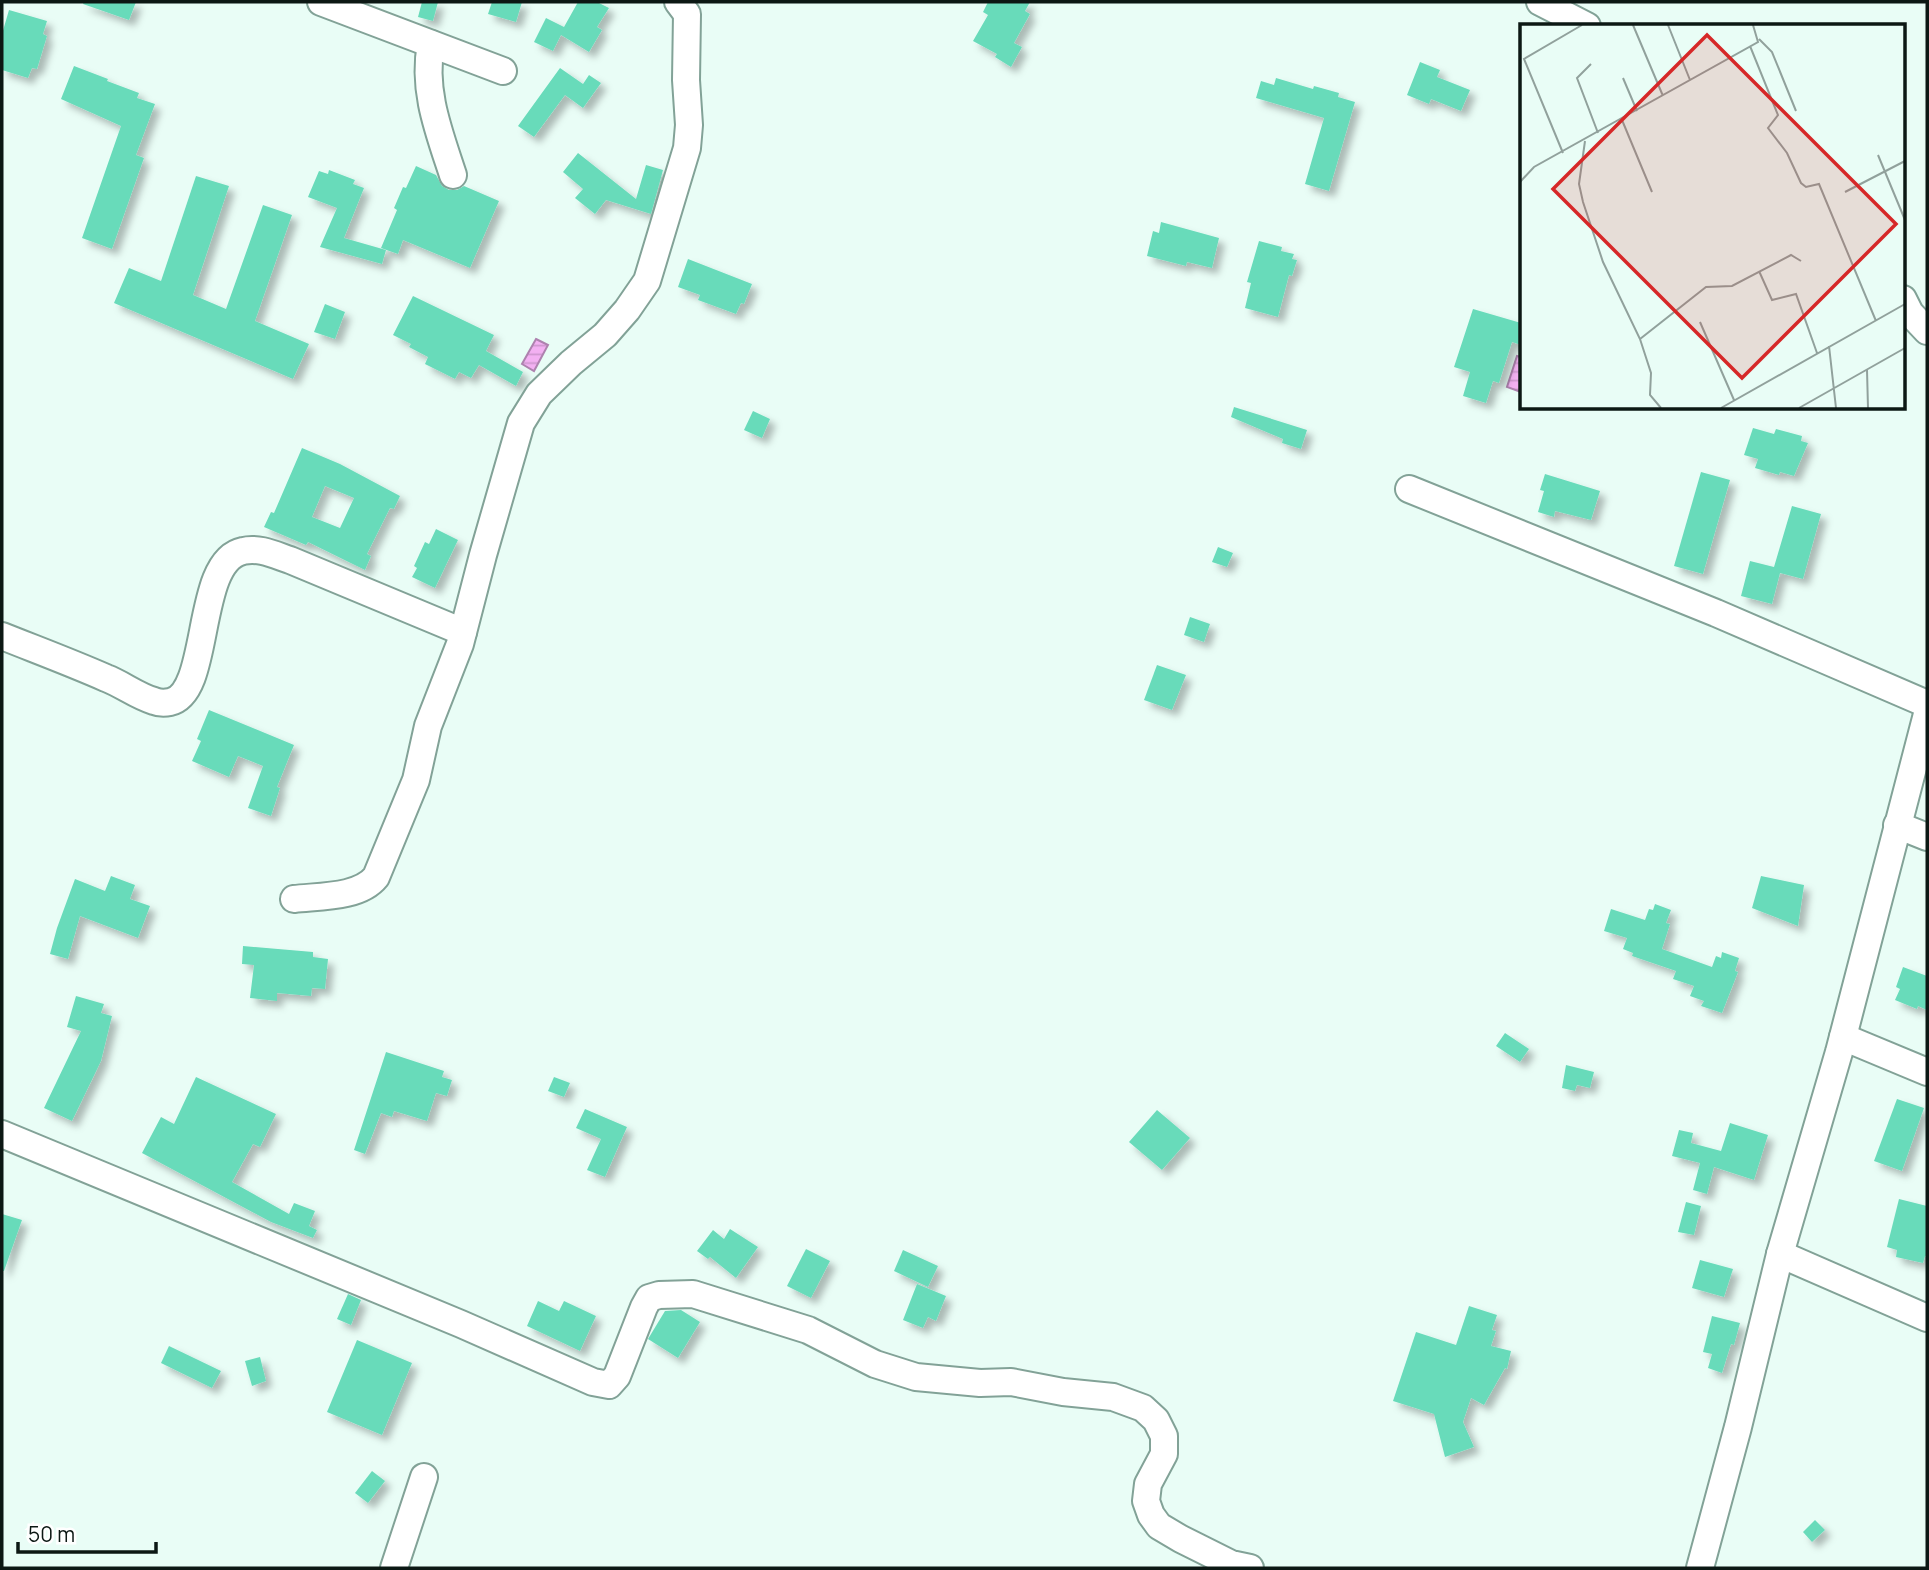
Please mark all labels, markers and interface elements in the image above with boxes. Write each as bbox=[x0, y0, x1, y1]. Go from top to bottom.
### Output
inset map bbox=[1520, 24, 1904, 410]
scale bar bbox=[18, 1510, 156, 1554]
text: 50 m bbox=[28, 1520, 75, 1548]

